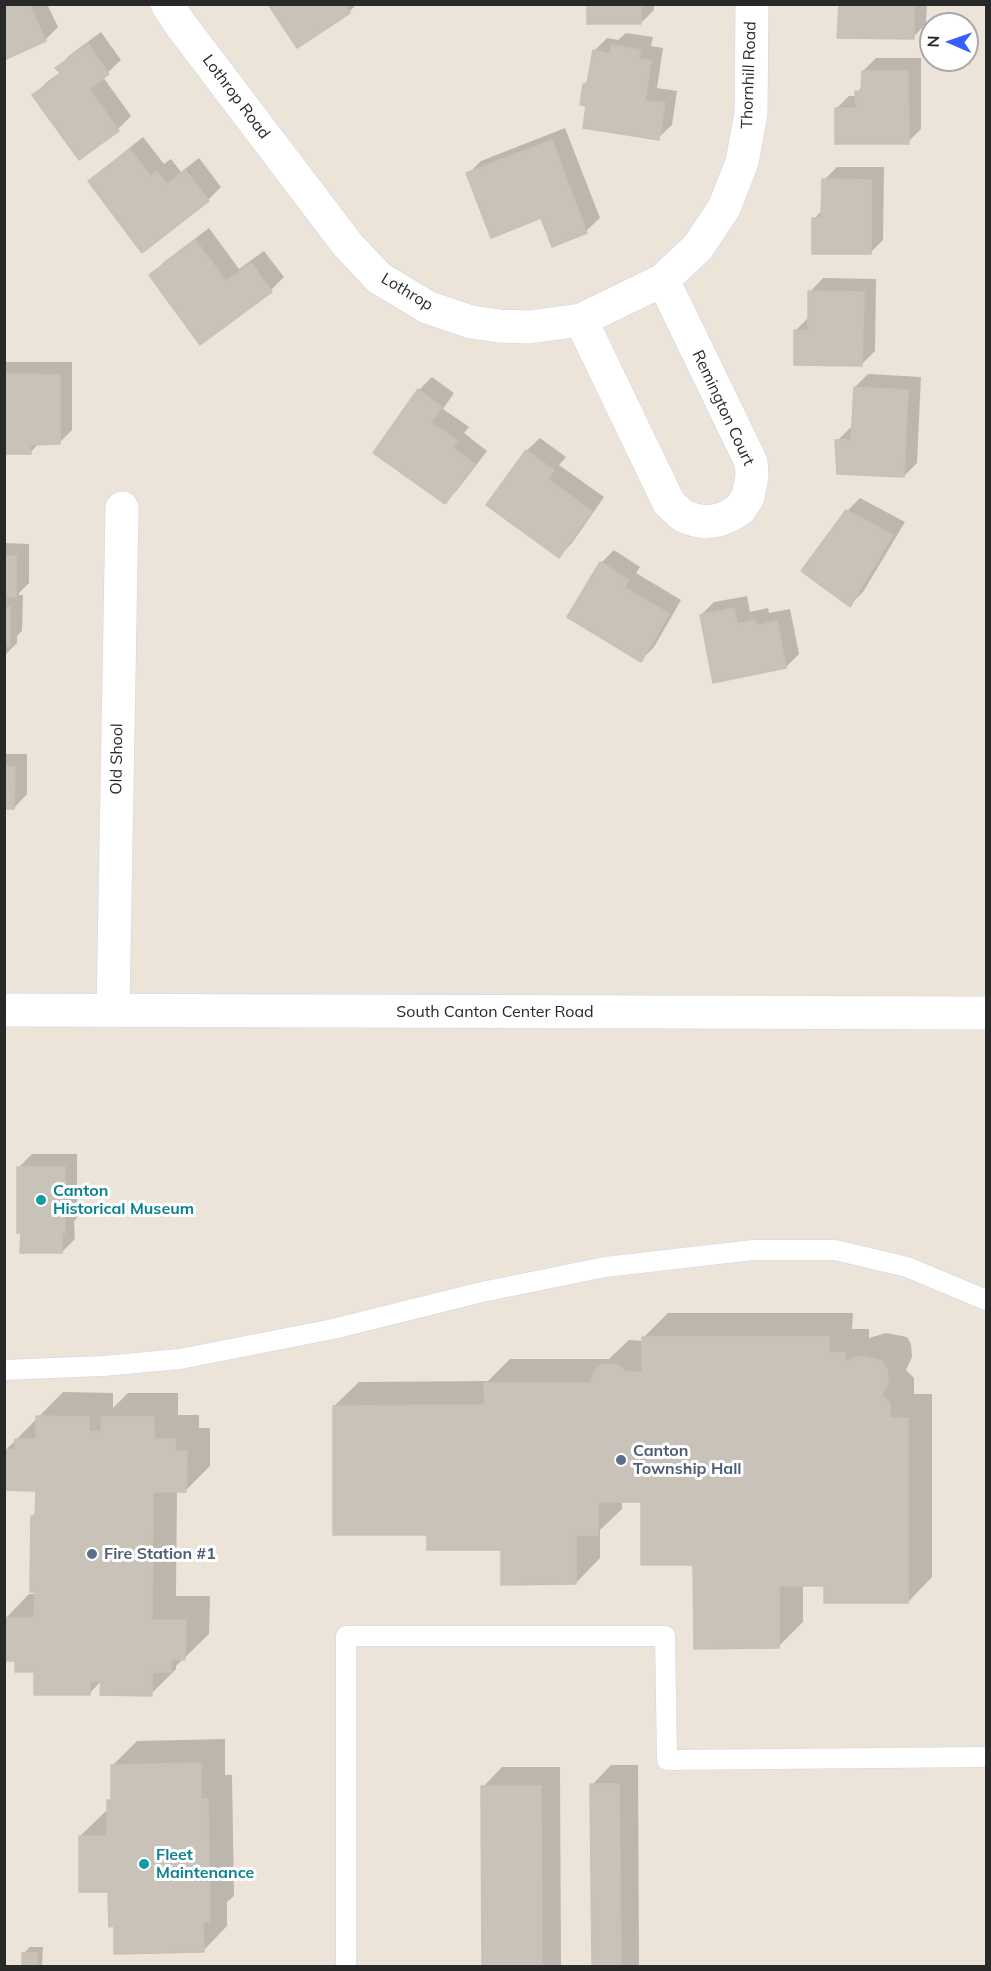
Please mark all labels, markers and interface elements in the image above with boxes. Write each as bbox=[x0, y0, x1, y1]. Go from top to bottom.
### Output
north arrow bbox=[919, 12, 979, 72]
street label: Thornhill Road bbox=[738, 21, 760, 129]
text: N bbox=[923, 35, 943, 48]
street label: Lothrop Road bbox=[198, 51, 274, 143]
street label: Lothrop bbox=[378, 269, 436, 315]
street label: Remington Court bbox=[688, 347, 758, 469]
street label: Old Shool bbox=[107, 723, 127, 795]
street label: South Canton Center Road bbox=[396, 1002, 594, 1022]
place label: Canton Historical Museum bbox=[53, 1181, 194, 1219]
marker: Canton Historical Museum bbox=[34, 1193, 48, 1207]
place label: Canton Township Hall bbox=[633, 1441, 742, 1479]
marker: Canton Township Hall bbox=[614, 1453, 628, 1467]
place label: Fire Station #1 bbox=[104, 1544, 216, 1564]
marker: Fire Station #1 bbox=[85, 1547, 99, 1561]
place label: Fleet Maintenance bbox=[156, 1845, 254, 1883]
marker: Fleet Maintenance bbox=[137, 1857, 151, 1871]

